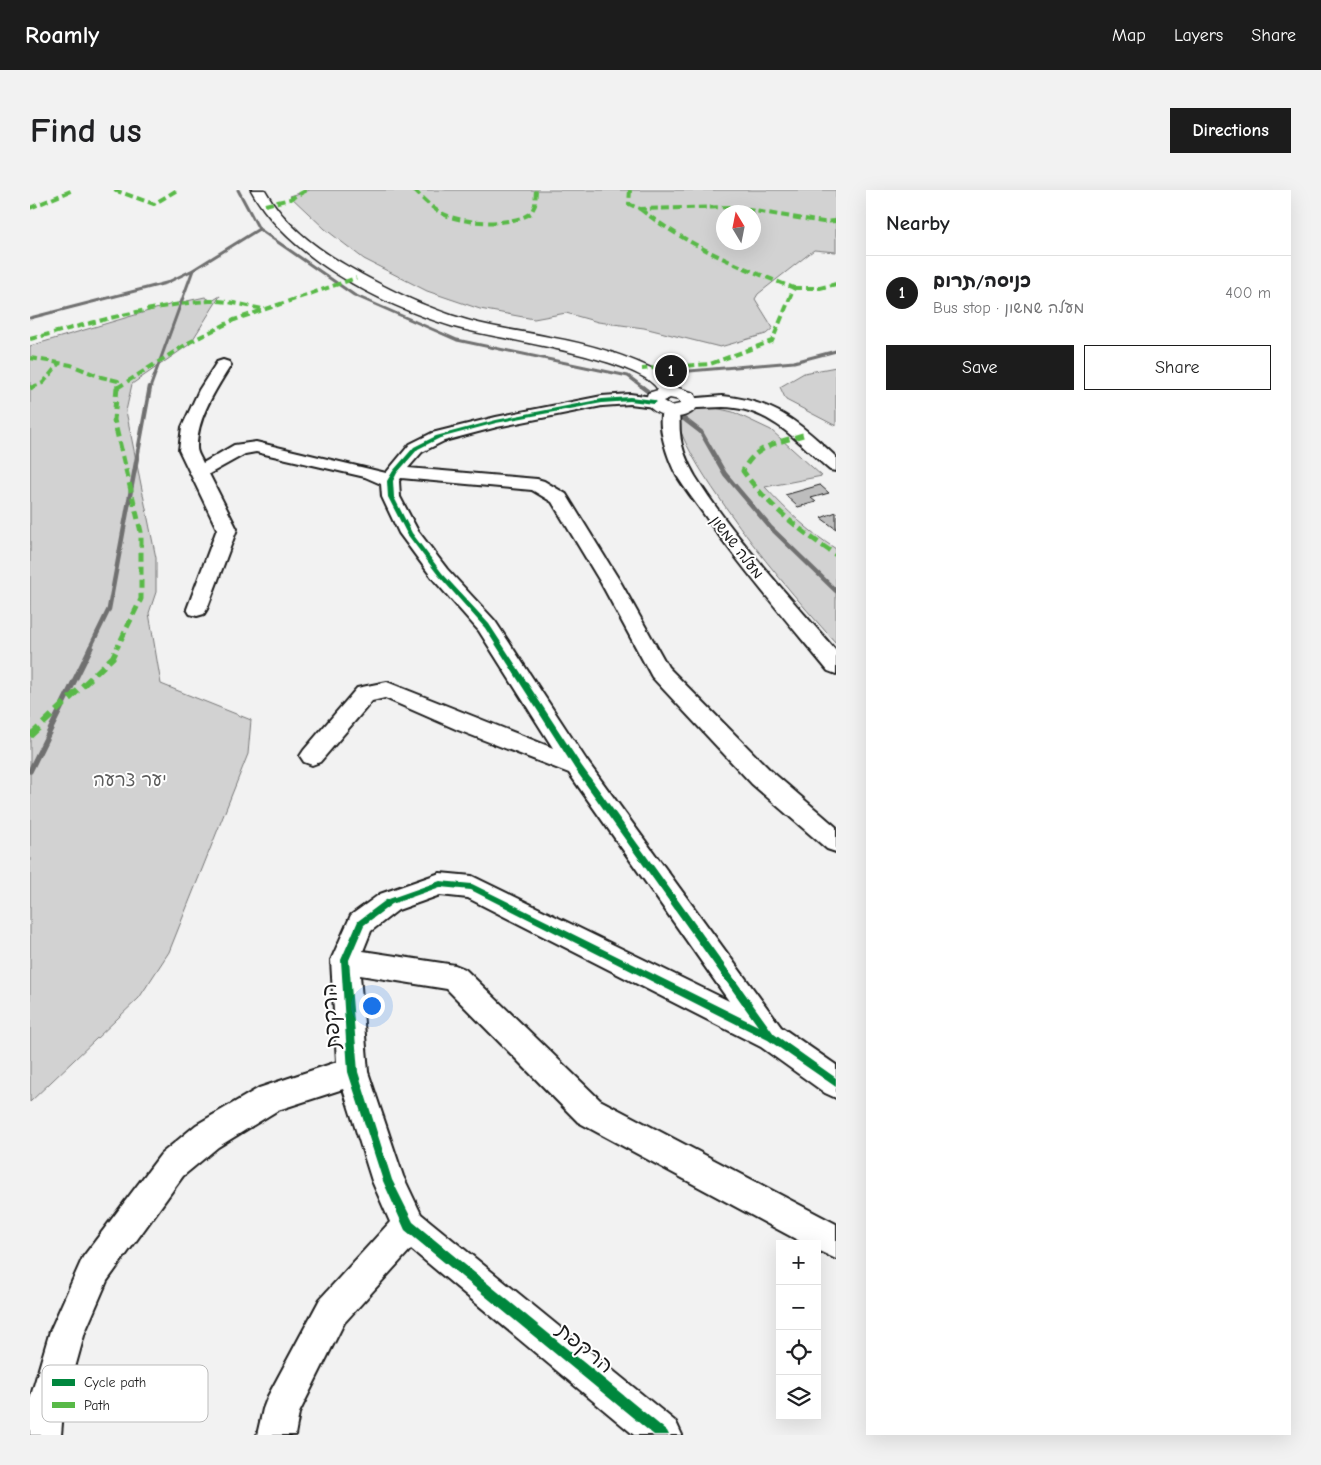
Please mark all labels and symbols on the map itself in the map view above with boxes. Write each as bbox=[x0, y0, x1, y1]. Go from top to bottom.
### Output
north arrow bbox=[716, 205, 761, 250]
pin: 1 bbox=[655, 352, 687, 390]
street label: מעלה שמשון bbox=[707, 512, 767, 582]
park label: יער צרעה bbox=[93, 770, 167, 791]
street label: הרקפת bbox=[317, 982, 346, 1050]
your location bbox=[359, 993, 385, 1019]
street label: הרקפת bbox=[551, 1317, 618, 1379]
legend bbox=[42, 1365, 208, 1422]
text: Cycle path bbox=[84, 1374, 146, 1391]
text: Path bbox=[84, 1397, 110, 1414]

